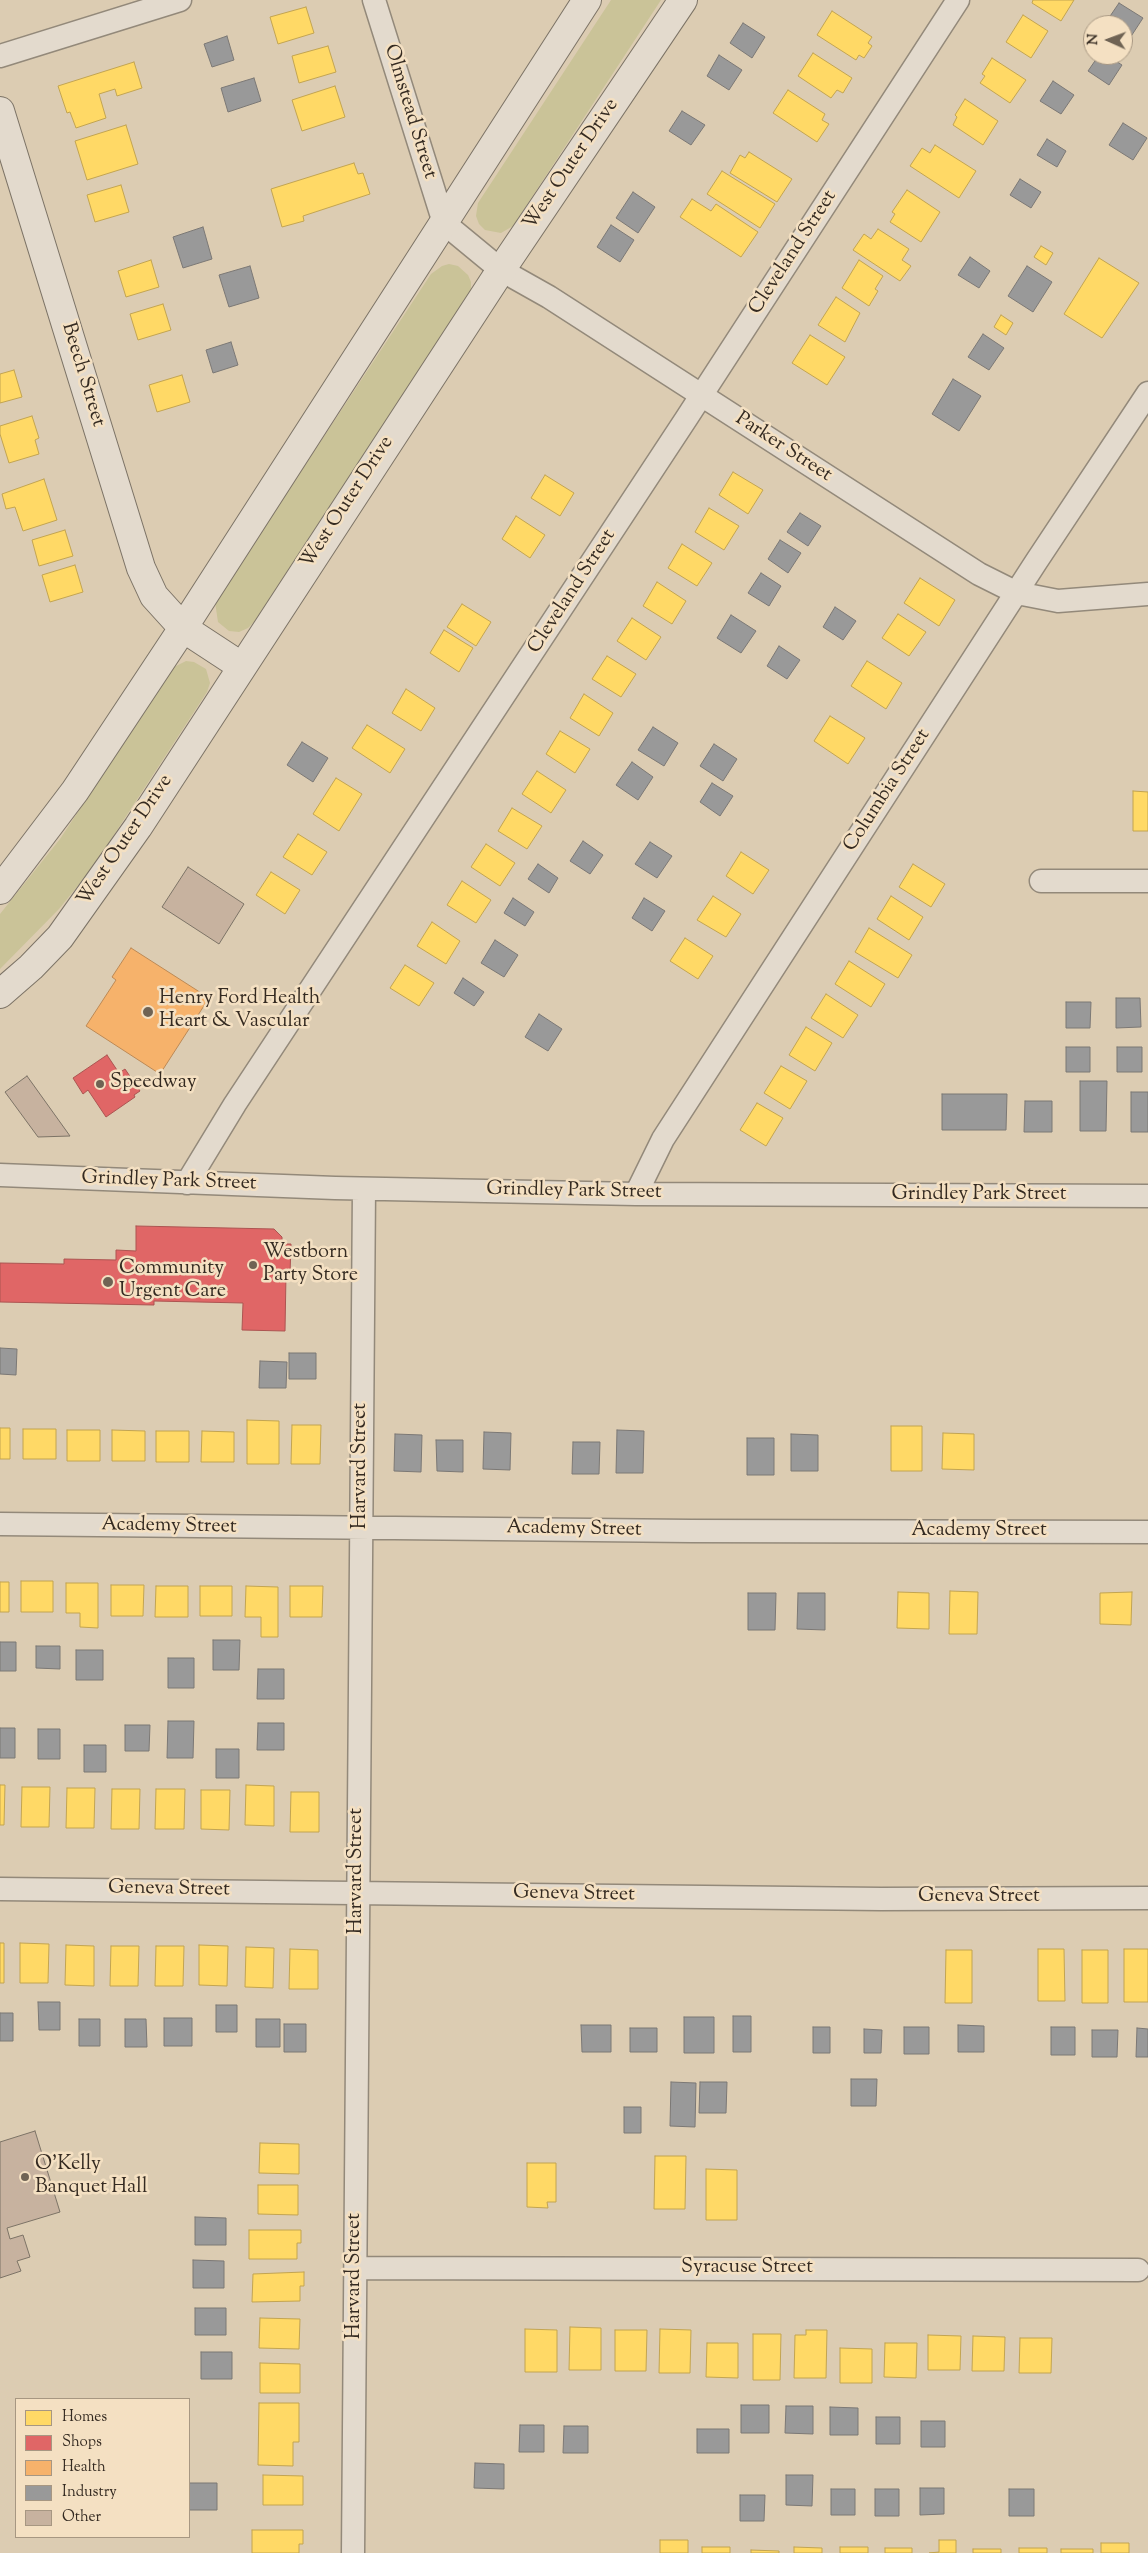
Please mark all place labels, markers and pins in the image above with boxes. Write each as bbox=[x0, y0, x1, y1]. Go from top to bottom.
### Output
place label: Henry Ford Health Heart & Vascular bbox=[159, 988, 321, 1035]
marker: Henry Ford Health Heart & Vascular bbox=[141, 1005, 155, 1019]
place label: Speedway bbox=[110, 1072, 197, 1096]
marker: Speedway bbox=[94, 1078, 106, 1090]
place label: Westborn Party Store bbox=[263, 1242, 358, 1289]
place label: Community Urgent Care bbox=[119, 1258, 226, 1305]
marker: Westborn Party Store bbox=[247, 1259, 259, 1271]
marker: Community Urgent Care bbox=[101, 1275, 115, 1289]
place label: O'Kelly Banquet Hall bbox=[35, 2154, 147, 2201]
marker: O'Kelly Banquet Hall bbox=[19, 2171, 31, 2183]

